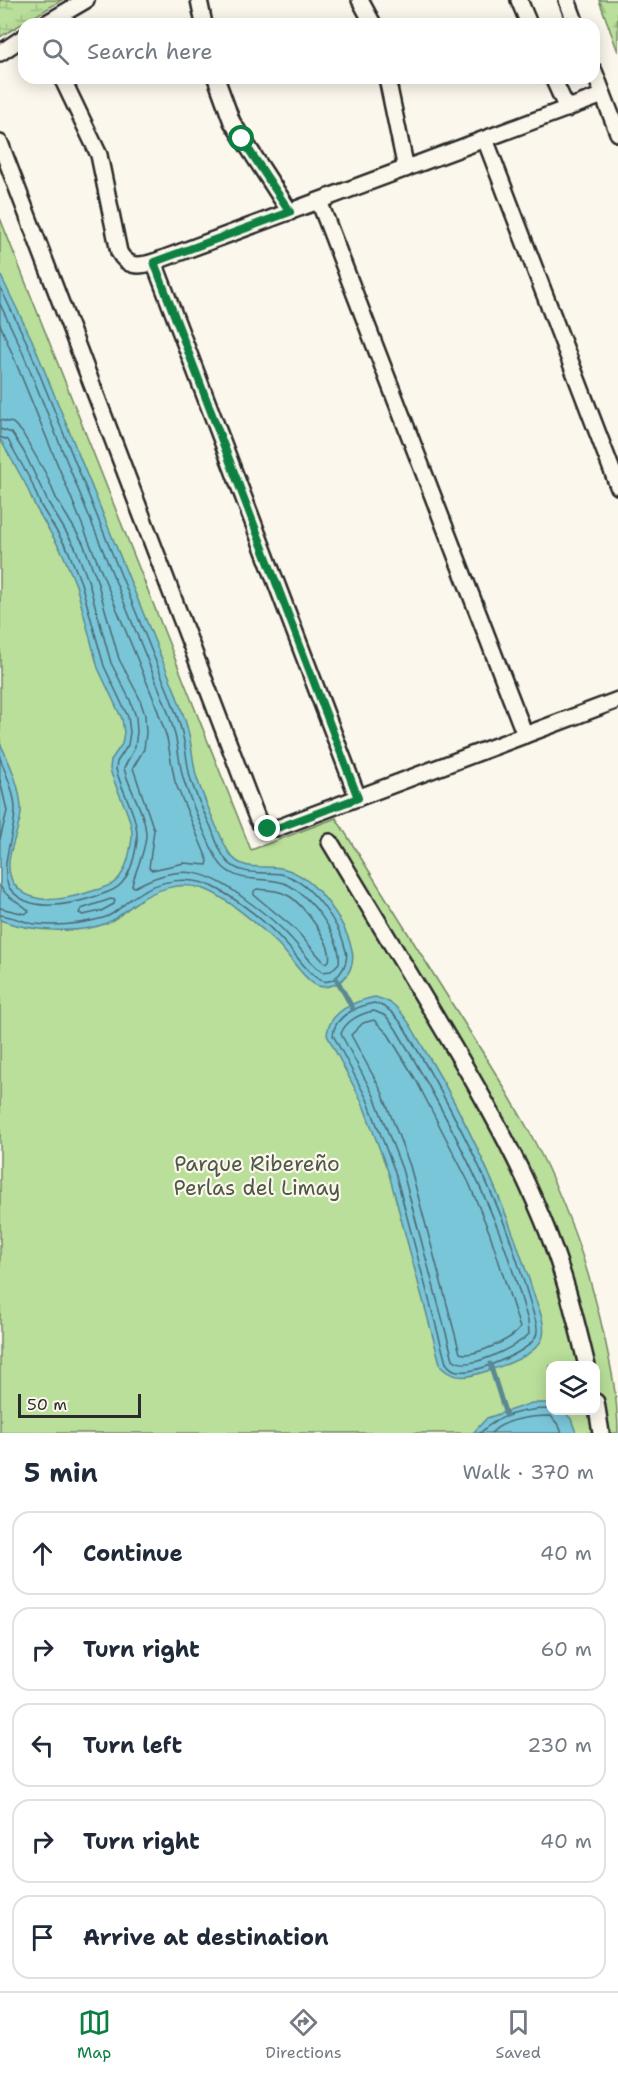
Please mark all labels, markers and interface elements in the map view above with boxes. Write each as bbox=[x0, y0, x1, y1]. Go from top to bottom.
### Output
search box bbox=[18, 18, 600, 84]
icon: search bbox=[39, 35, 72, 68]
text: Search here bbox=[87, 37, 213, 66]
route start bbox=[228, 125, 254, 151]
route end bbox=[254, 815, 280, 841]
park label: Parque Ribereño Perlas del Limay bbox=[174, 1150, 340, 1202]
map controls bbox=[546, 1361, 600, 1415]
button: layers bbox=[546, 1361, 600, 1415]
scale bar bbox=[18, 1391, 141, 1418]
text: 50 m bbox=[27, 1394, 67, 1415]
text: 5 min bbox=[24, 1455, 98, 1490]
text: Walk · 370 m bbox=[463, 1459, 594, 1485]
icon: ahead bbox=[26, 1537, 59, 1570]
text: Continue bbox=[83, 1539, 183, 1568]
text: 40 m bbox=[540, 1540, 592, 1566]
icon: right bbox=[26, 1633, 59, 1666]
text: Turn right bbox=[83, 1635, 200, 1664]
text: 60 m bbox=[540, 1636, 592, 1662]
icon: left bbox=[26, 1729, 59, 1762]
text: Turn left bbox=[83, 1731, 182, 1760]
text: 230 m bbox=[527, 1732, 592, 1758]
icon: right bbox=[26, 1825, 59, 1858]
text: Turn right bbox=[83, 1827, 200, 1856]
text: 40 m bbox=[540, 1828, 592, 1854]
icon: arrive bbox=[26, 1921, 59, 1954]
text: Arrive at destination bbox=[83, 1923, 329, 1952]
tab: Map bbox=[77, 2006, 111, 2063]
tab: Directions bbox=[265, 2006, 342, 2063]
tab: Saved bbox=[496, 2006, 541, 2063]

